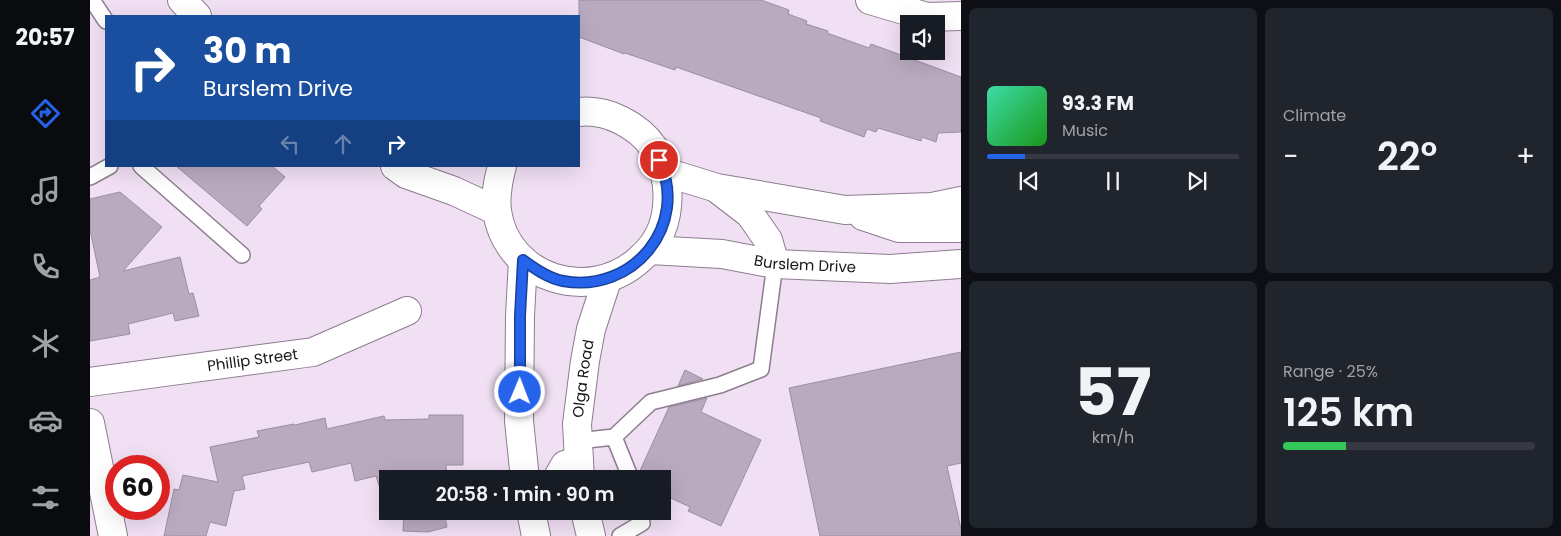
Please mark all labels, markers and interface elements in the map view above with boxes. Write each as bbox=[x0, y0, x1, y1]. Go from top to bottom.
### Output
map controls bbox=[900, 15, 945, 60]
button: sound bbox=[900, 15, 945, 60]
text: 20:57 bbox=[15, 22, 75, 53]
text: 30 m bbox=[203, 26, 291, 75]
icon: right bbox=[120, 35, 185, 100]
text: Burslem Drive bbox=[203, 73, 353, 104]
text: 93.3 FM bbox=[1062, 90, 1134, 117]
icon: directions bbox=[28, 96, 63, 131]
text: Climate bbox=[1283, 104, 1346, 127]
text: Music bbox=[1062, 119, 1108, 142]
icon: left bbox=[276, 130, 304, 158]
icon: ahead bbox=[329, 130, 357, 158]
icon: right bbox=[382, 130, 410, 158]
text: 22° bbox=[1377, 130, 1437, 183]
text: − bbox=[1283, 137, 1298, 176]
text: + bbox=[1516, 137, 1535, 176]
pin bbox=[638, 139, 680, 181]
icon: arrive bbox=[645, 146, 673, 174]
icon: previous bbox=[1015, 167, 1043, 195]
icon: pause bbox=[1099, 167, 1127, 195]
icon: next bbox=[1183, 167, 1211, 195]
icon: music bbox=[28, 173, 63, 208]
icon: phone bbox=[28, 249, 63, 284]
street label: Burslem Drive bbox=[752, 249, 857, 278]
icon: climate bbox=[28, 326, 63, 361]
street label: Olga Road bbox=[567, 338, 599, 419]
street label: Phillip Street bbox=[206, 343, 299, 376]
text: 57 bbox=[1074, 347, 1152, 438]
text: Range · 25% bbox=[1283, 360, 1378, 383]
position arrow bbox=[493, 365, 545, 417]
text: 125 km bbox=[1283, 386, 1414, 439]
icon: car bbox=[28, 403, 63, 438]
text: km/h bbox=[1092, 426, 1134, 449]
speed limit sign: 60 bbox=[105, 455, 170, 520]
icon: filters bbox=[28, 480, 63, 515]
text: 20:58 · 1 min · 90 m bbox=[436, 481, 614, 508]

